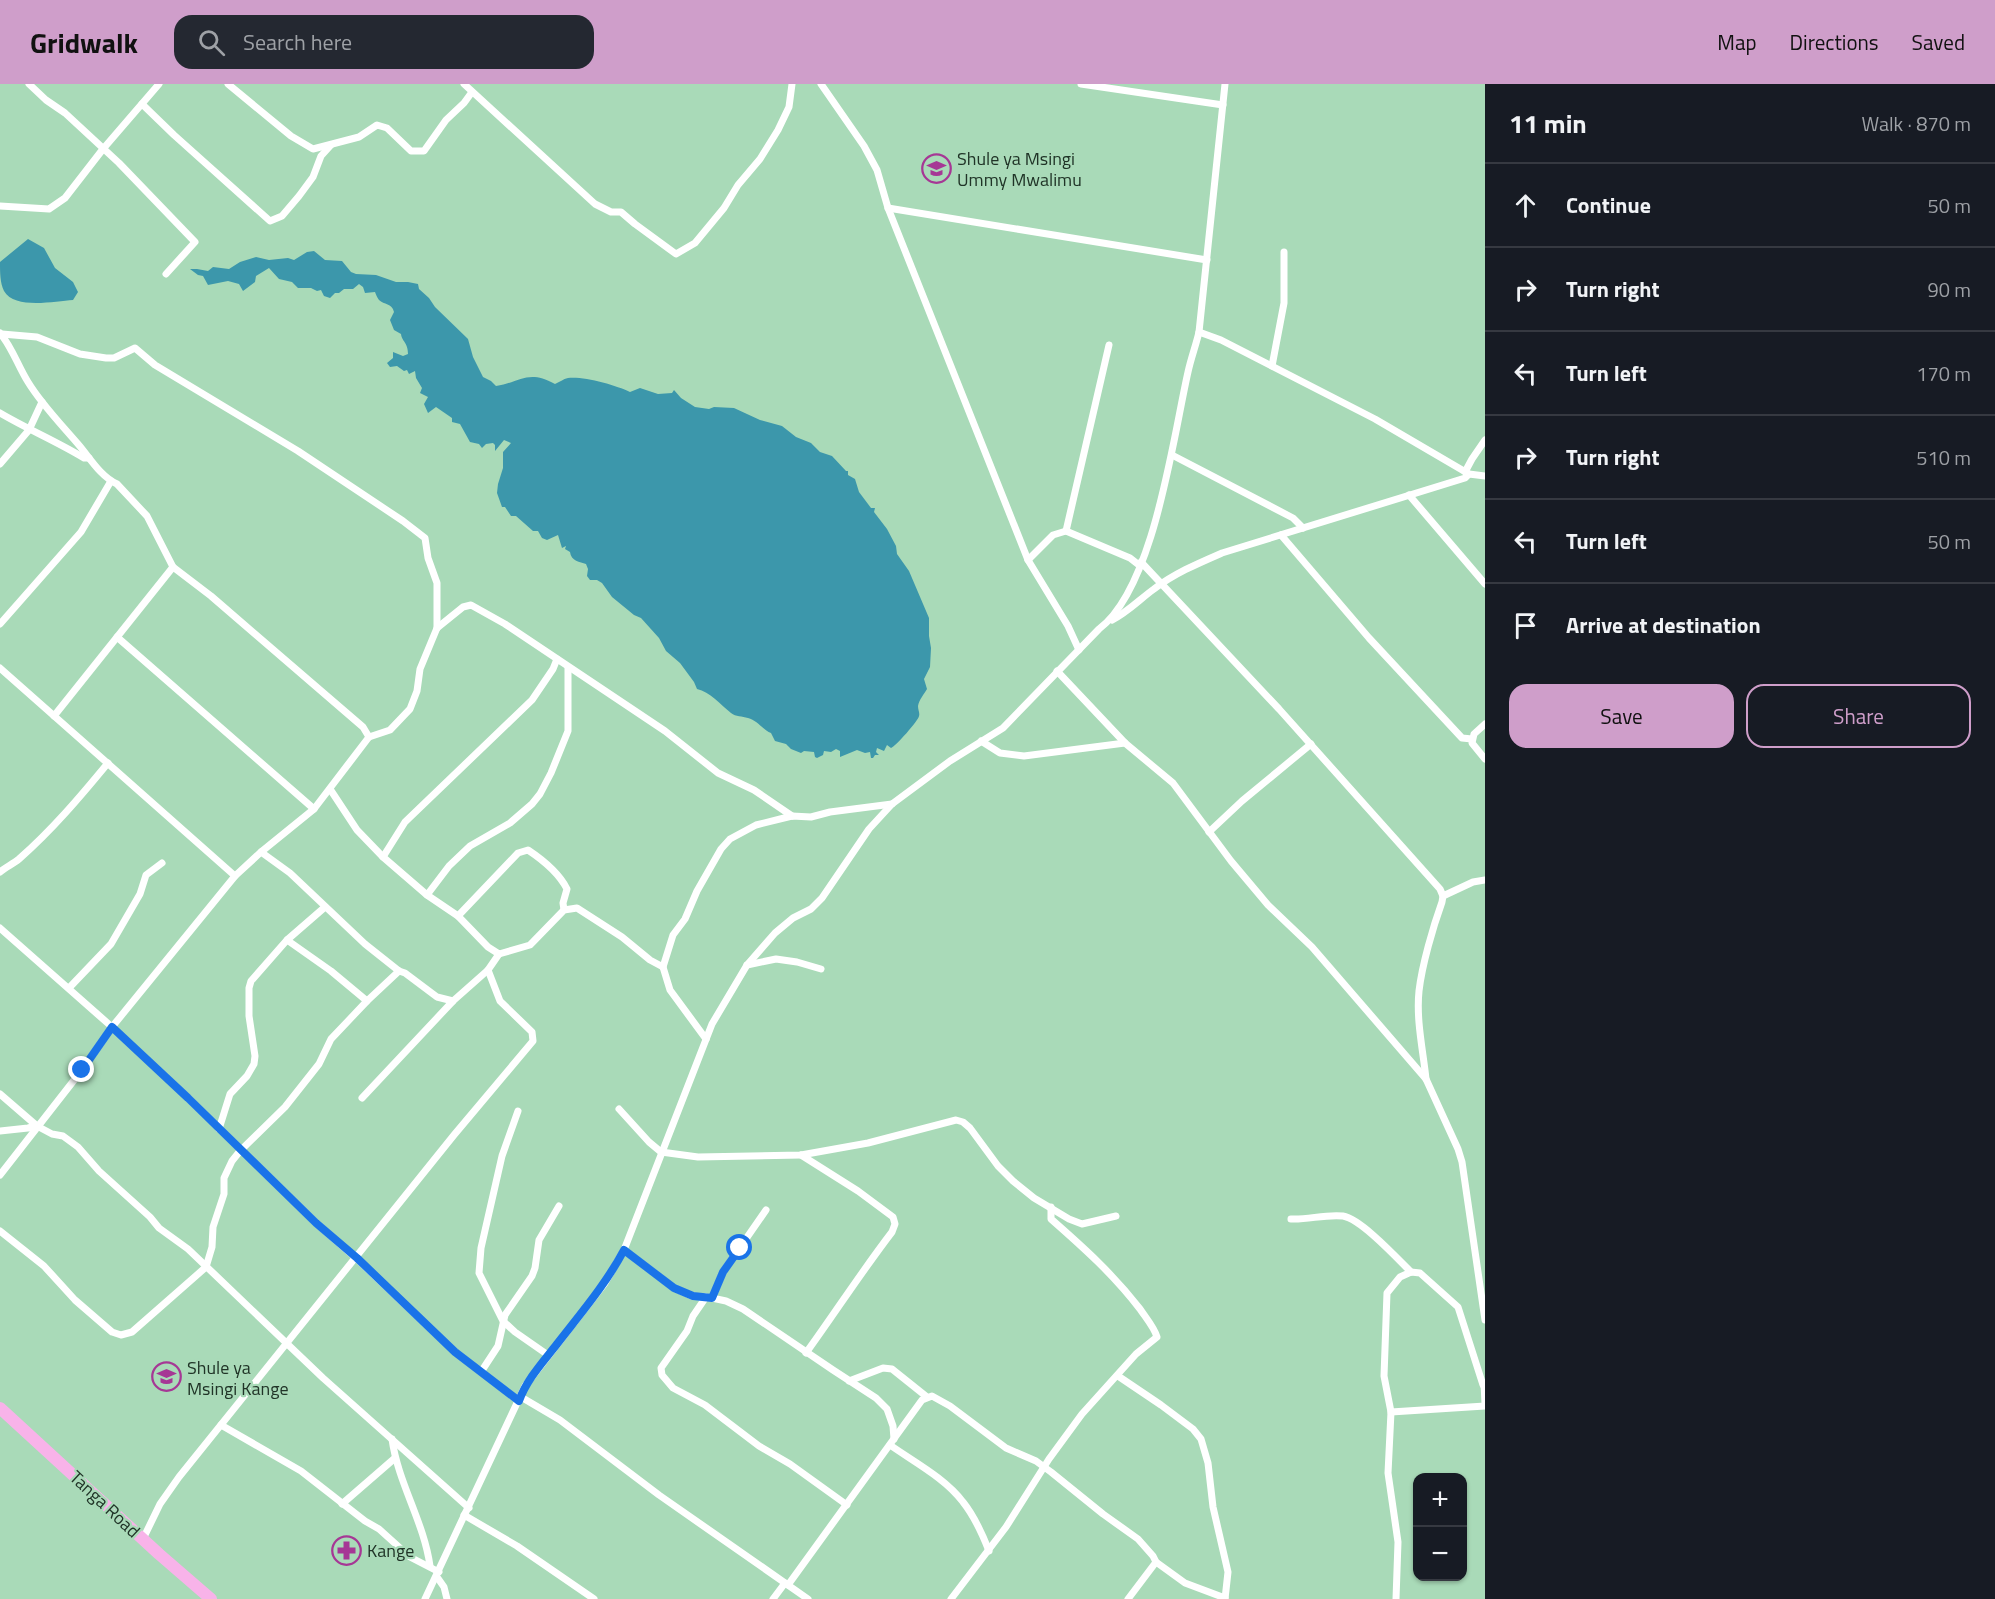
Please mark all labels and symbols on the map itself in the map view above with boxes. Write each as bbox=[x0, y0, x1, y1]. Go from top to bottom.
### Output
place label: Shule ya Msingi Ummy Mwalimu bbox=[957, 145, 1082, 193]
school or university icon: Shule ya Msingi Ummy Mwalimu bbox=[920, 152, 952, 184]
route end bbox=[68, 1056, 94, 1082]
route start bbox=[726, 1234, 752, 1260]
place label: Shule ya Msingi Kange bbox=[187, 1354, 289, 1402]
school or university icon: Shule ya Msingi Kange bbox=[150, 1361, 182, 1393]
street label: Tanga Road bbox=[64, 1464, 146, 1544]
pharmacy icon: Kange bbox=[330, 1534, 362, 1566]
place label: Kange bbox=[367, 1537, 414, 1564]

